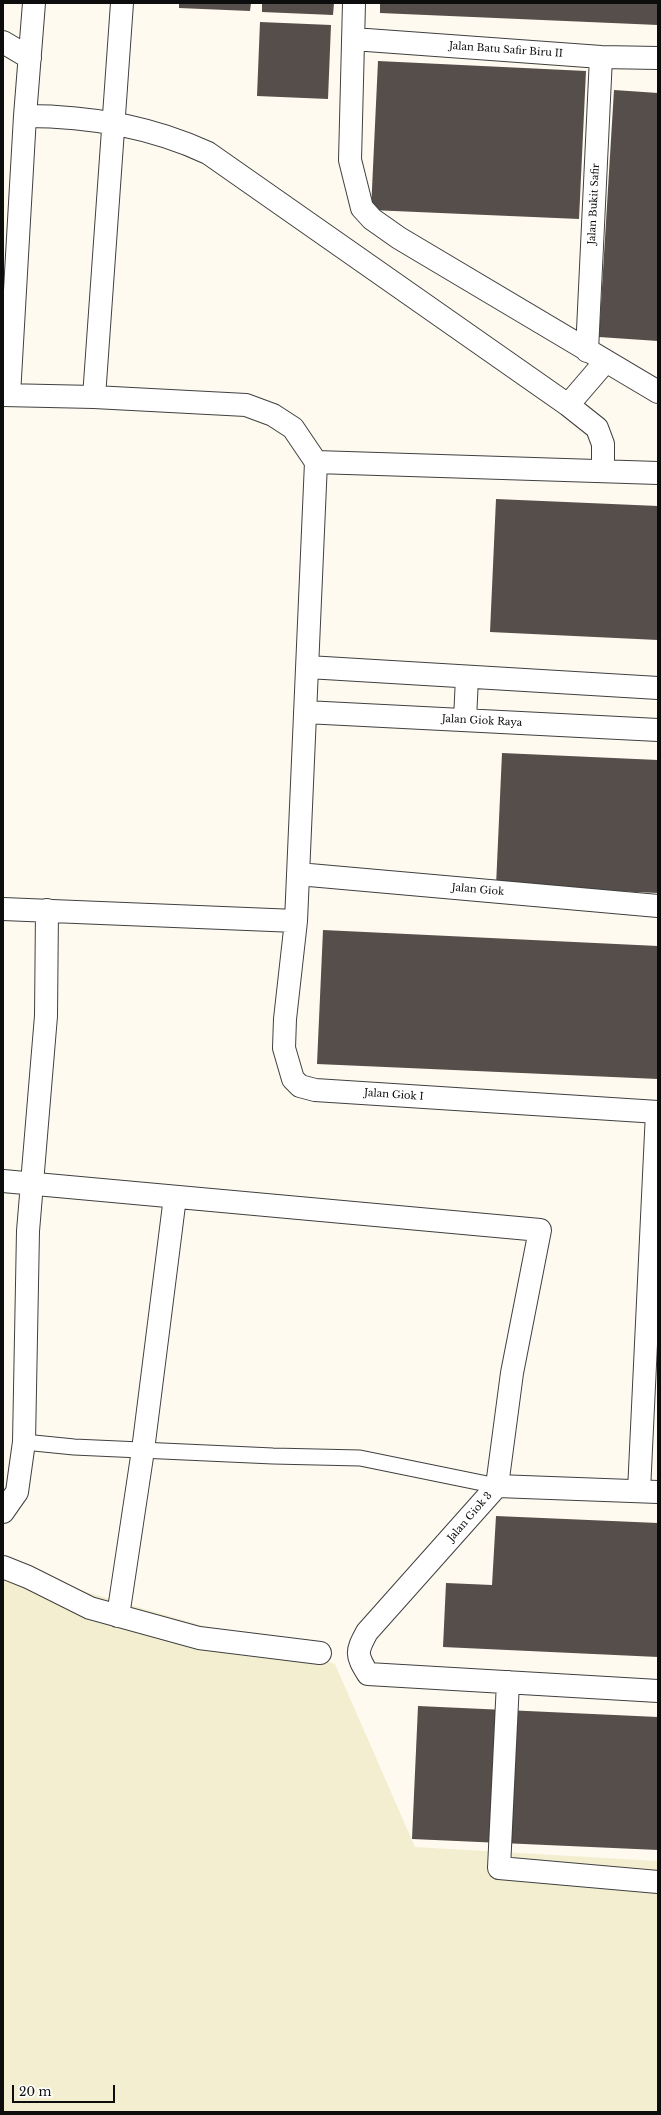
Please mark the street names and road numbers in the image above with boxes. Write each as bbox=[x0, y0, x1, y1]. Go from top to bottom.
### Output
street label: Jalan Batu Safir Biru II bbox=[449, 40, 563, 60]
street label: Jalan Bukit Safir bbox=[586, 163, 602, 245]
street label: Jalan Giok Raya bbox=[442, 713, 522, 729]
street label: Jalan Giok bbox=[451, 882, 505, 898]
street label: Jalan Giok I bbox=[364, 1087, 424, 1103]
street label: Jalan Giok 3 bbox=[445, 1490, 495, 1544]

